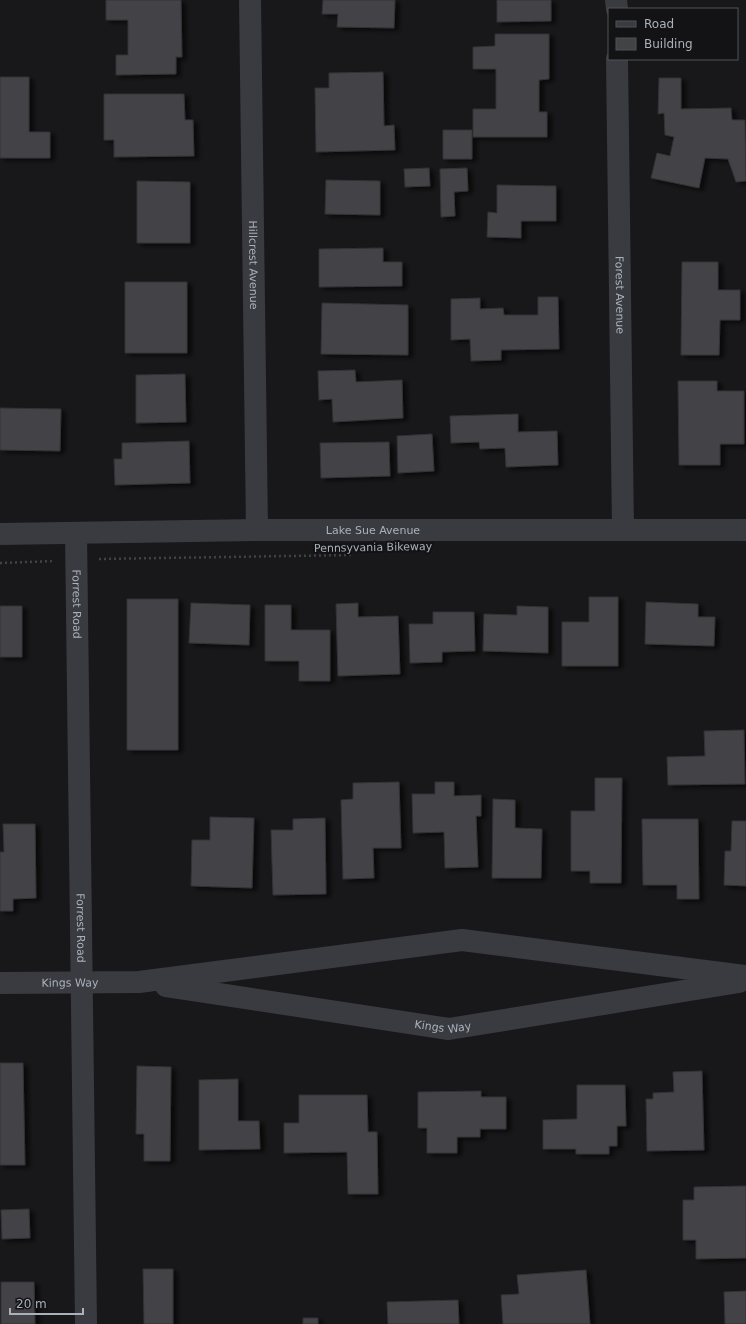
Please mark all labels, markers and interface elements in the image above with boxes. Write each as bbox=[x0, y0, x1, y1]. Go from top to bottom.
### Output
legend bbox=[608, 8, 738, 60]
text: Road bbox=[644, 17, 674, 31]
text: Building bbox=[644, 37, 693, 51]
street label: Hillcrest Avenue bbox=[246, 220, 260, 310]
street label: Forest Avenue bbox=[613, 256, 627, 334]
street label: Lake Sue Avenue bbox=[326, 524, 420, 537]
street label: Pennsyvania Bikeway bbox=[314, 540, 433, 555]
street label: Forrest Road bbox=[69, 569, 83, 639]
street label: Forrest Road bbox=[74, 893, 87, 963]
street label: Kings Way bbox=[41, 976, 99, 990]
street label: Kings Way bbox=[414, 1018, 473, 1036]
scale bar bbox=[10, 1290, 83, 1316]
text: 20 m bbox=[16, 1297, 47, 1311]

